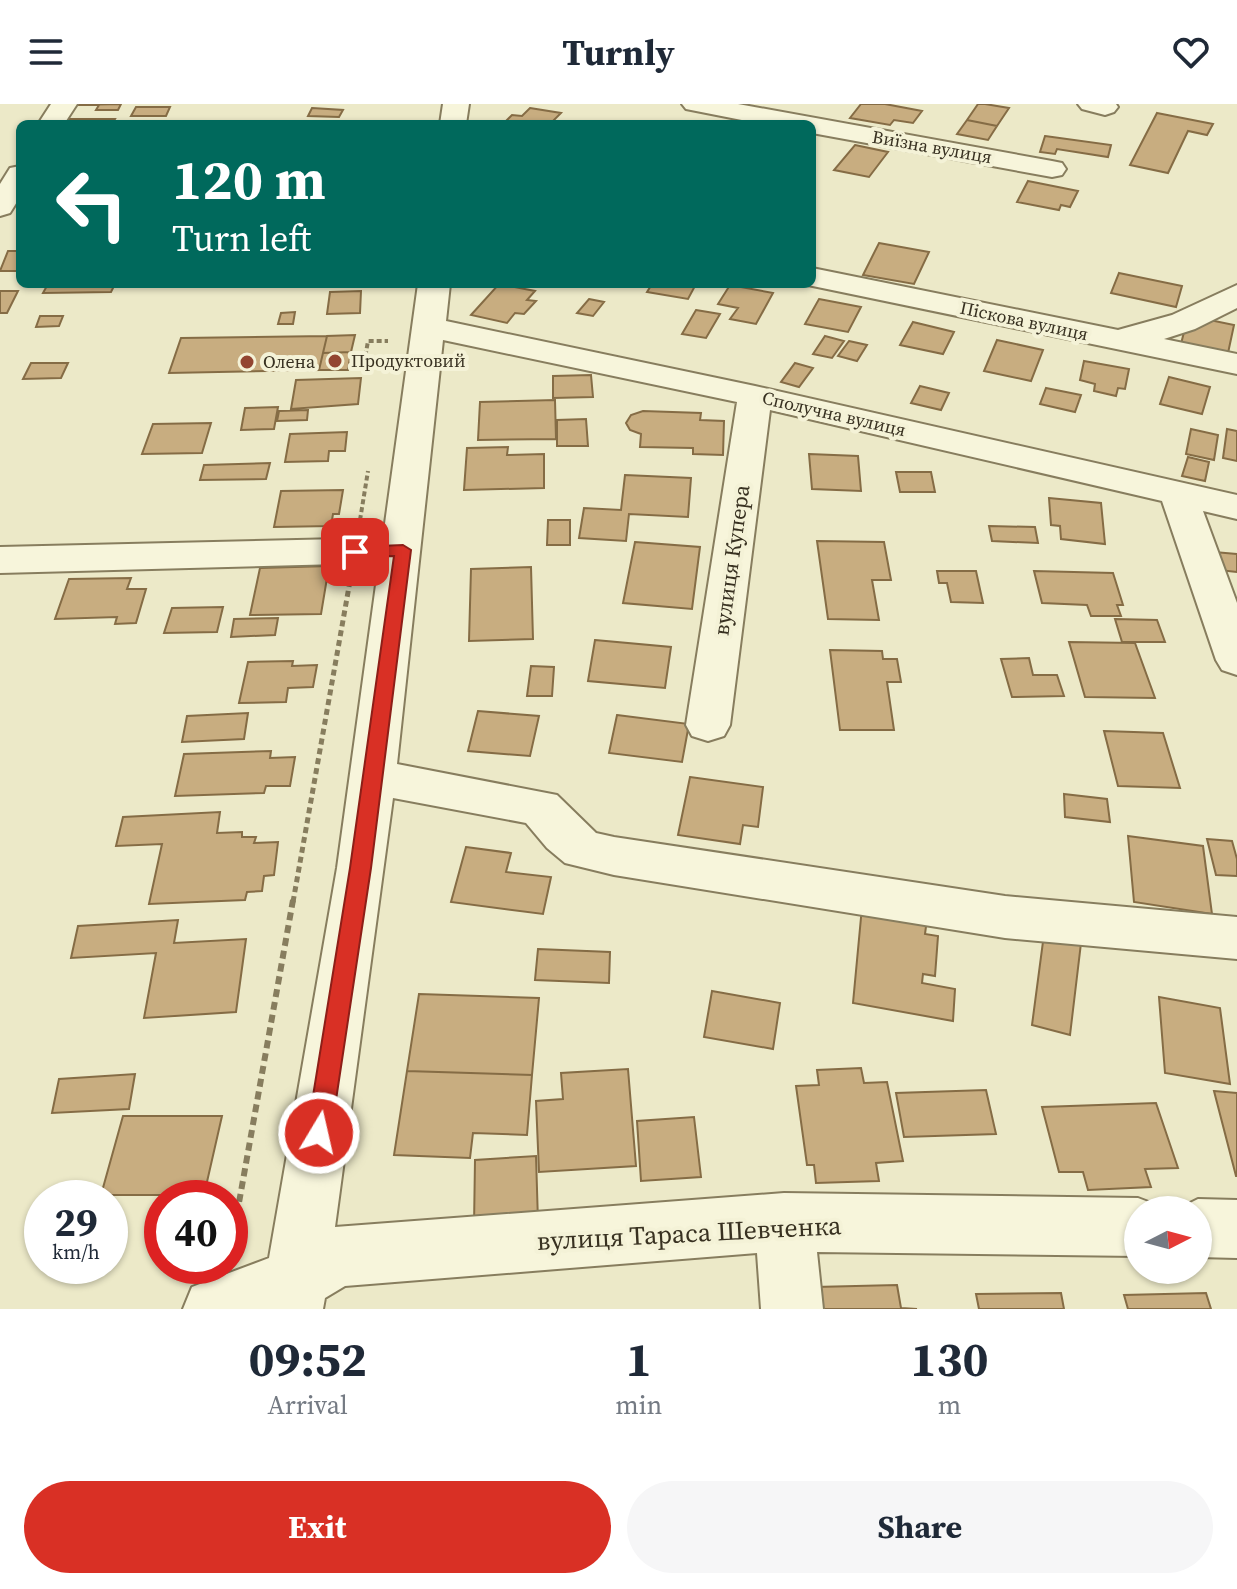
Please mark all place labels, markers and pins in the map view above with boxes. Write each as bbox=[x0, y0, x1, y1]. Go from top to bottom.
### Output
place label: Продуктовий bbox=[351, 348, 466, 373]
place label: Олена bbox=[263, 349, 316, 374]
marker: Продуктовий bbox=[326, 352, 344, 370]
marker: Олена bbox=[238, 353, 256, 371]
pin bbox=[321, 518, 389, 586]

